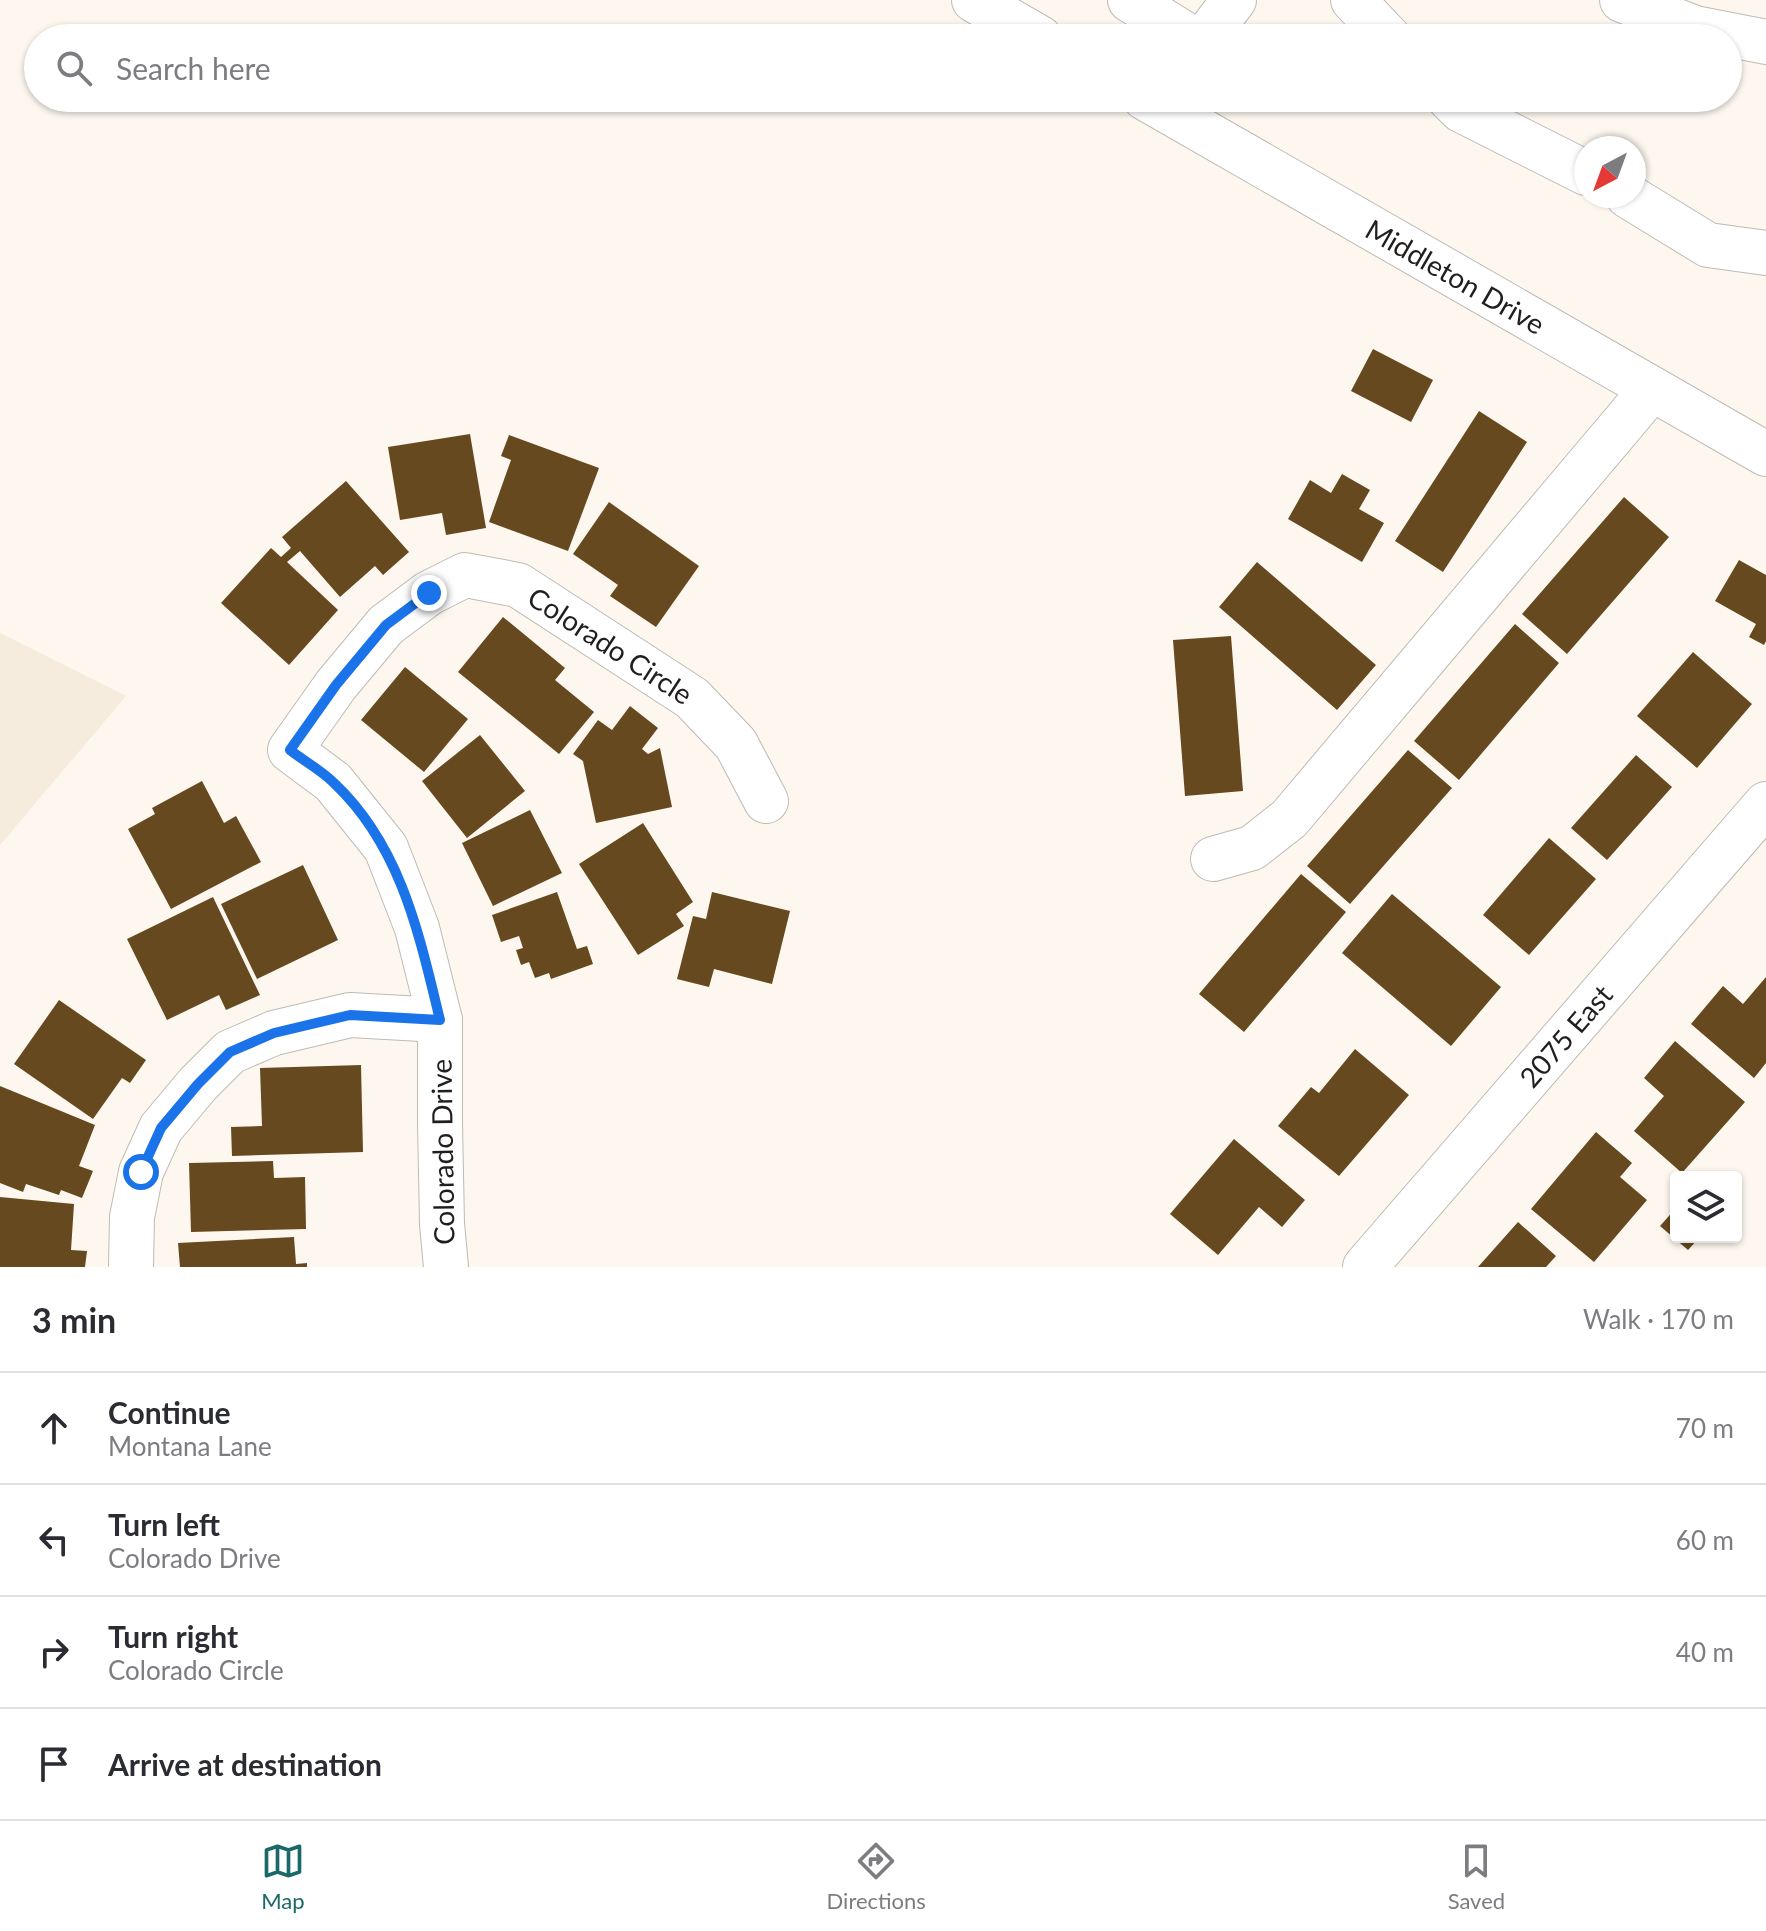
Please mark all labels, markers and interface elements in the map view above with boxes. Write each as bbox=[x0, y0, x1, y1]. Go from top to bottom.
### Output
search box bbox=[24, 24, 1742, 112]
icon: search bbox=[52, 46, 96, 90]
text: Search here bbox=[116, 50, 271, 86]
north arrow bbox=[1574, 136, 1646, 208]
street label: Middleton Drive bbox=[1360, 211, 1551, 341]
route end bbox=[411, 575, 447, 611]
street label: Colorado Circle bbox=[522, 579, 699, 711]
street label: 2075 East bbox=[1512, 978, 1619, 1094]
street label: Colorado Drive bbox=[423, 1059, 461, 1245]
route start bbox=[123, 1154, 159, 1190]
map controls bbox=[1670, 1171, 1742, 1243]
button: layers bbox=[1670, 1171, 1742, 1243]
text: 3 min bbox=[32, 1299, 116, 1340]
text: Walk · 170 m bbox=[1583, 1303, 1734, 1335]
text: Continue bbox=[108, 1394, 231, 1430]
icon: ahead bbox=[32, 1406, 76, 1450]
text: 70 m bbox=[1676, 1412, 1734, 1444]
text: Montana Lane bbox=[108, 1430, 272, 1462]
text: Turn left bbox=[108, 1506, 220, 1542]
icon: left bbox=[32, 1518, 76, 1562]
text: 60 m bbox=[1676, 1524, 1734, 1556]
text: Colorado Drive bbox=[108, 1542, 281, 1574]
text: Turn right bbox=[108, 1618, 238, 1654]
icon: right bbox=[32, 1630, 76, 1674]
text: 40 m bbox=[1676, 1636, 1734, 1668]
text: Colorado Circle bbox=[108, 1654, 284, 1686]
icon: arrive bbox=[32, 1742, 76, 1786]
text: Arrive at destination bbox=[108, 1746, 382, 1782]
tab: Map bbox=[261, 1839, 305, 1914]
tab: Directions bbox=[827, 1839, 926, 1914]
tab: Saved bbox=[1448, 1839, 1505, 1914]

